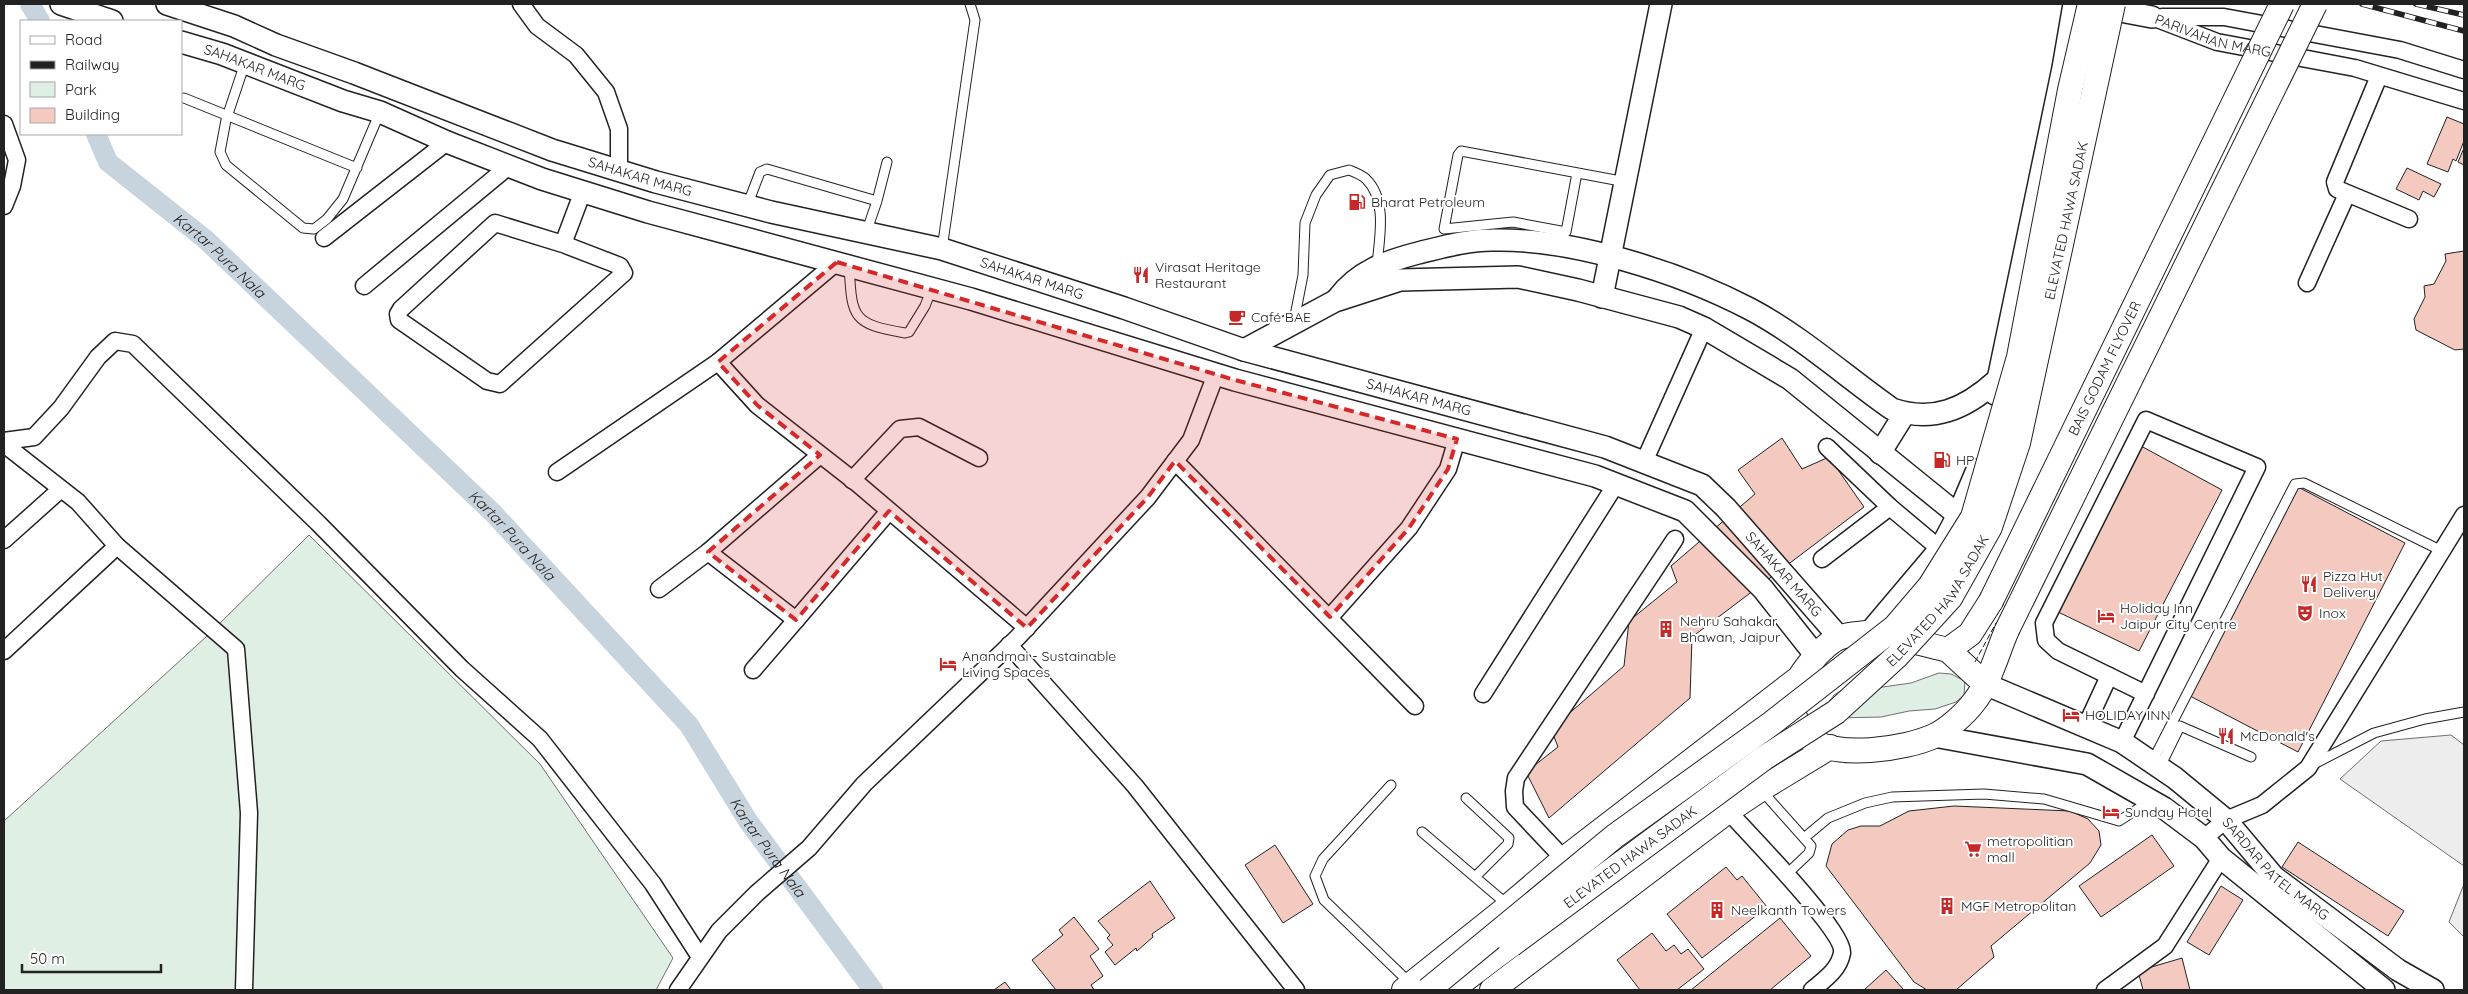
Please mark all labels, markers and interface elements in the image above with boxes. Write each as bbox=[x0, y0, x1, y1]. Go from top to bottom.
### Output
street label: PARIVAHAN MARG bbox=[2152, 10, 2272, 61]
legend bbox=[20, 20, 182, 135]
text: Road bbox=[65, 30, 102, 49]
street label: SAHAKAR MARG bbox=[202, 40, 308, 95]
text: Railway bbox=[65, 55, 120, 74]
text: Park bbox=[65, 80, 97, 99]
text: Building bbox=[65, 105, 120, 124]
street label: ELEVATED HAWA SADAK bbox=[2040, 140, 2092, 301]
street label: SAHAKAR MARG bbox=[586, 153, 694, 200]
fuel station icon: Bharat Petroleum bbox=[1347, 192, 1367, 212]
place label: Bharat Petroleum bbox=[1371, 193, 1485, 211]
water label: Kartar Pura Nala bbox=[170, 208, 271, 302]
street label: SAHAKAR MARG bbox=[978, 253, 1086, 303]
place label: Virasat Heritage Restaurant bbox=[1155, 258, 1261, 292]
restaurant icon: Virasat Heritage Restaurant bbox=[1131, 265, 1151, 285]
street label: BAIS GODAM FLYOVER bbox=[2064, 298, 2145, 438]
cafe icon: Café BAE bbox=[1227, 307, 1247, 327]
place label: Café BAE bbox=[1251, 308, 1311, 326]
street label: SAHAKAR MARG bbox=[1365, 374, 1473, 420]
fuel station icon: HP bbox=[1932, 450, 1952, 470]
place label: HP bbox=[1956, 451, 1974, 469]
water label: Kartar Pura Nala bbox=[465, 486, 560, 585]
street label: SAHAKAR MARG bbox=[1742, 528, 1826, 620]
street label: ELEVATED HAWA SADAK bbox=[1882, 532, 1993, 670]
place label: Pizza Hut Delivery bbox=[2323, 567, 2383, 601]
restaurant icon: Pizza Hut Delivery bbox=[2299, 574, 2319, 594]
place label: Holiday Inn Jaipur City Centre bbox=[2120, 599, 2237, 633]
theatre icon: Inox bbox=[2295, 603, 2315, 623]
place label: Inox bbox=[2319, 604, 2346, 622]
hotel icon: Holiday Inn Jaipur City Centre bbox=[2096, 606, 2116, 626]
place label: Nehru Sahakar Bhawan, Jaipur bbox=[1680, 612, 1781, 646]
building icon: Nehru Sahakar Bhawan, Jaipur bbox=[1656, 619, 1676, 639]
place label: Anandmai - Sustainable Living Spaces bbox=[962, 647, 1116, 681]
hotel icon: Anandmai - Sustainable Living Spaces bbox=[938, 654, 958, 674]
hotel icon: HOLIDAY INN bbox=[2061, 705, 2081, 725]
place label: HOLIDAY INN bbox=[2085, 706, 2171, 724]
restaurant icon: McDonald's bbox=[2216, 726, 2236, 746]
place label: McDonald's bbox=[2240, 727, 2315, 745]
water label: Kartar Pura Nala bbox=[726, 794, 811, 901]
street label: ELEVATED HAWA SADAK bbox=[1560, 802, 1700, 912]
hotel icon: Sunday Hotel bbox=[2101, 802, 2121, 822]
place label: Sunday Hotel bbox=[2125, 803, 2212, 821]
street label: SARDAR PATEL MARG bbox=[2218, 813, 2333, 924]
place label: metropolitian mall bbox=[1987, 832, 2073, 866]
supermarket icon: metropolitian mall bbox=[1963, 839, 1983, 859]
building icon: MGF Metropolitan bbox=[1937, 896, 1957, 916]
place label: MGF Metropolitan bbox=[1961, 897, 2076, 915]
building icon: Neelkanth Towers bbox=[1707, 900, 1727, 920]
place label: Neelkanth Towers bbox=[1731, 901, 1846, 919]
scale bar bbox=[22, 942, 161, 974]
text: 50 m bbox=[30, 949, 65, 968]

